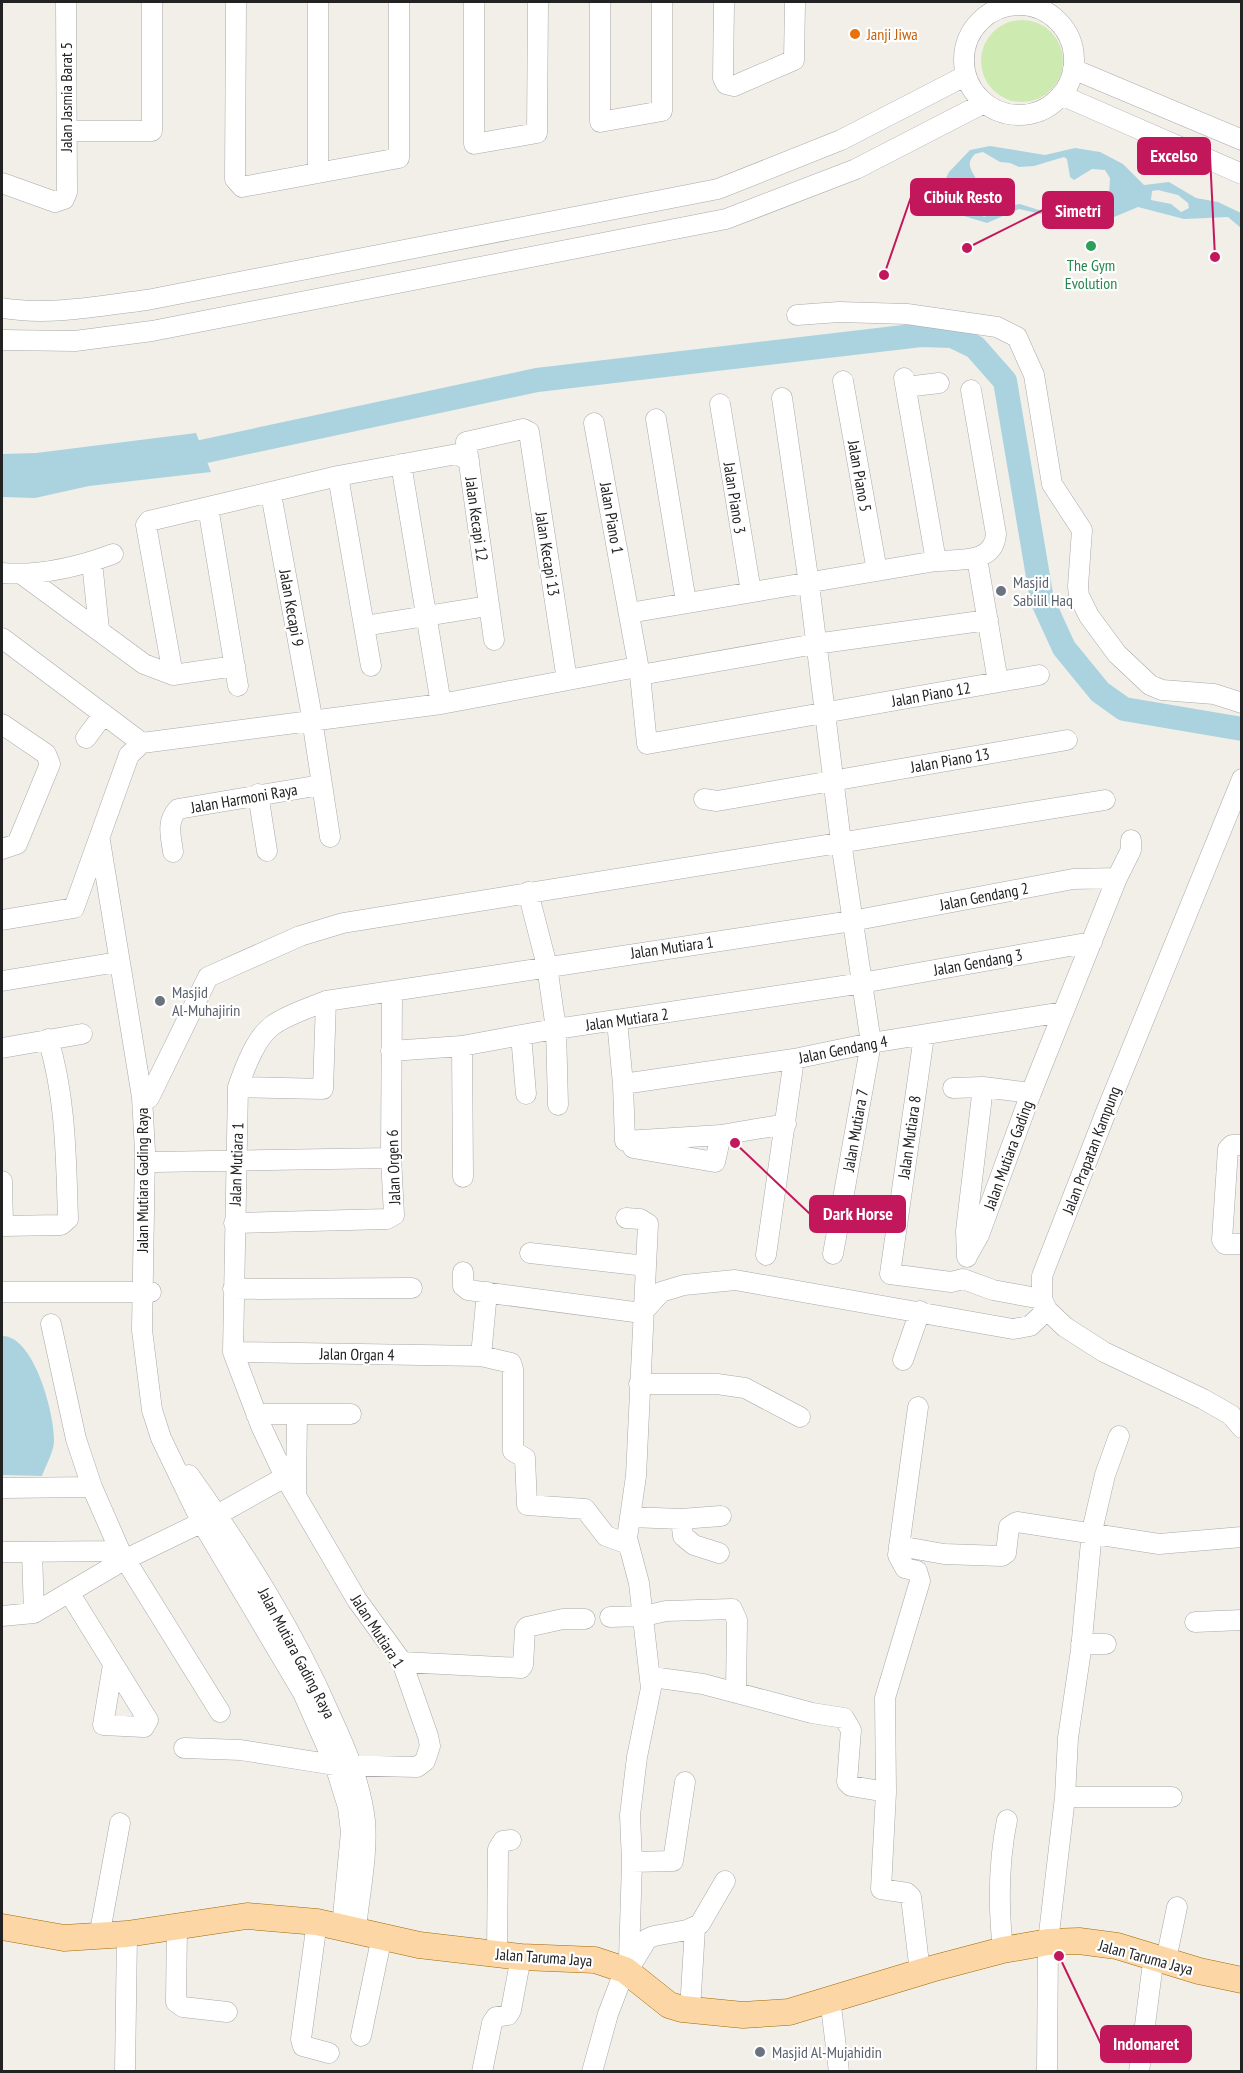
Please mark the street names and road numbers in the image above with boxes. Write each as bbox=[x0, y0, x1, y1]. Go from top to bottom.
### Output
street label: Jalan Jasmia Barat 5 bbox=[56, 42, 76, 153]
street label: Jalan Piano 5 bbox=[844, 438, 876, 513]
street label: Jalan Piano 3 bbox=[719, 460, 751, 535]
street label: Jalan Kecapi 12 bbox=[461, 475, 493, 562]
street label: Jalan Piano 1 bbox=[596, 480, 628, 555]
street label: Jalan Kecapi 13 bbox=[531, 510, 565, 597]
street label: Jalan Kecapi 9 bbox=[275, 567, 309, 648]
street label: Jalan Piano 12 bbox=[889, 677, 972, 711]
street label: Jalan Piano 13 bbox=[908, 743, 991, 777]
street label: Jalan Harmoni Raya bbox=[188, 779, 299, 817]
street label: Jalan Gendang 2 bbox=[937, 878, 1030, 915]
street label: Jalan Mutiara 1 bbox=[628, 931, 715, 963]
street label: Jalan Gendang 3 bbox=[931, 944, 1024, 980]
street label: Jalan Mutiara 2 bbox=[583, 1003, 670, 1035]
street label: Jalan Gendang 4 bbox=[796, 1031, 889, 1068]
street label: Jalan Prapatan Kampung bbox=[1057, 1083, 1125, 1218]
street label: Jalan Mutiara 7 bbox=[838, 1087, 872, 1174]
street label: Jalan Mutiara 8 bbox=[893, 1094, 925, 1181]
street label: Jalan Mutiara Gading bbox=[979, 1098, 1037, 1213]
street label: Jalan Mutiara Gading Raya bbox=[132, 1108, 152, 1253]
street label: Jalan Mutiara 1 bbox=[225, 1122, 247, 1207]
street label: Jalan Orgen 6 bbox=[382, 1129, 404, 1206]
street label: Jalan Organ 4 bbox=[318, 1343, 395, 1365]
street label: Jalan Mutiara Gading Raya bbox=[254, 1583, 340, 1722]
street label: Jalan Mutiara 1 bbox=[346, 1590, 409, 1672]
street label: Jalan Taruma Jaya bbox=[1096, 1935, 1195, 1979]
street label: Jalan Taruma Jaya bbox=[494, 1944, 593, 1970]

